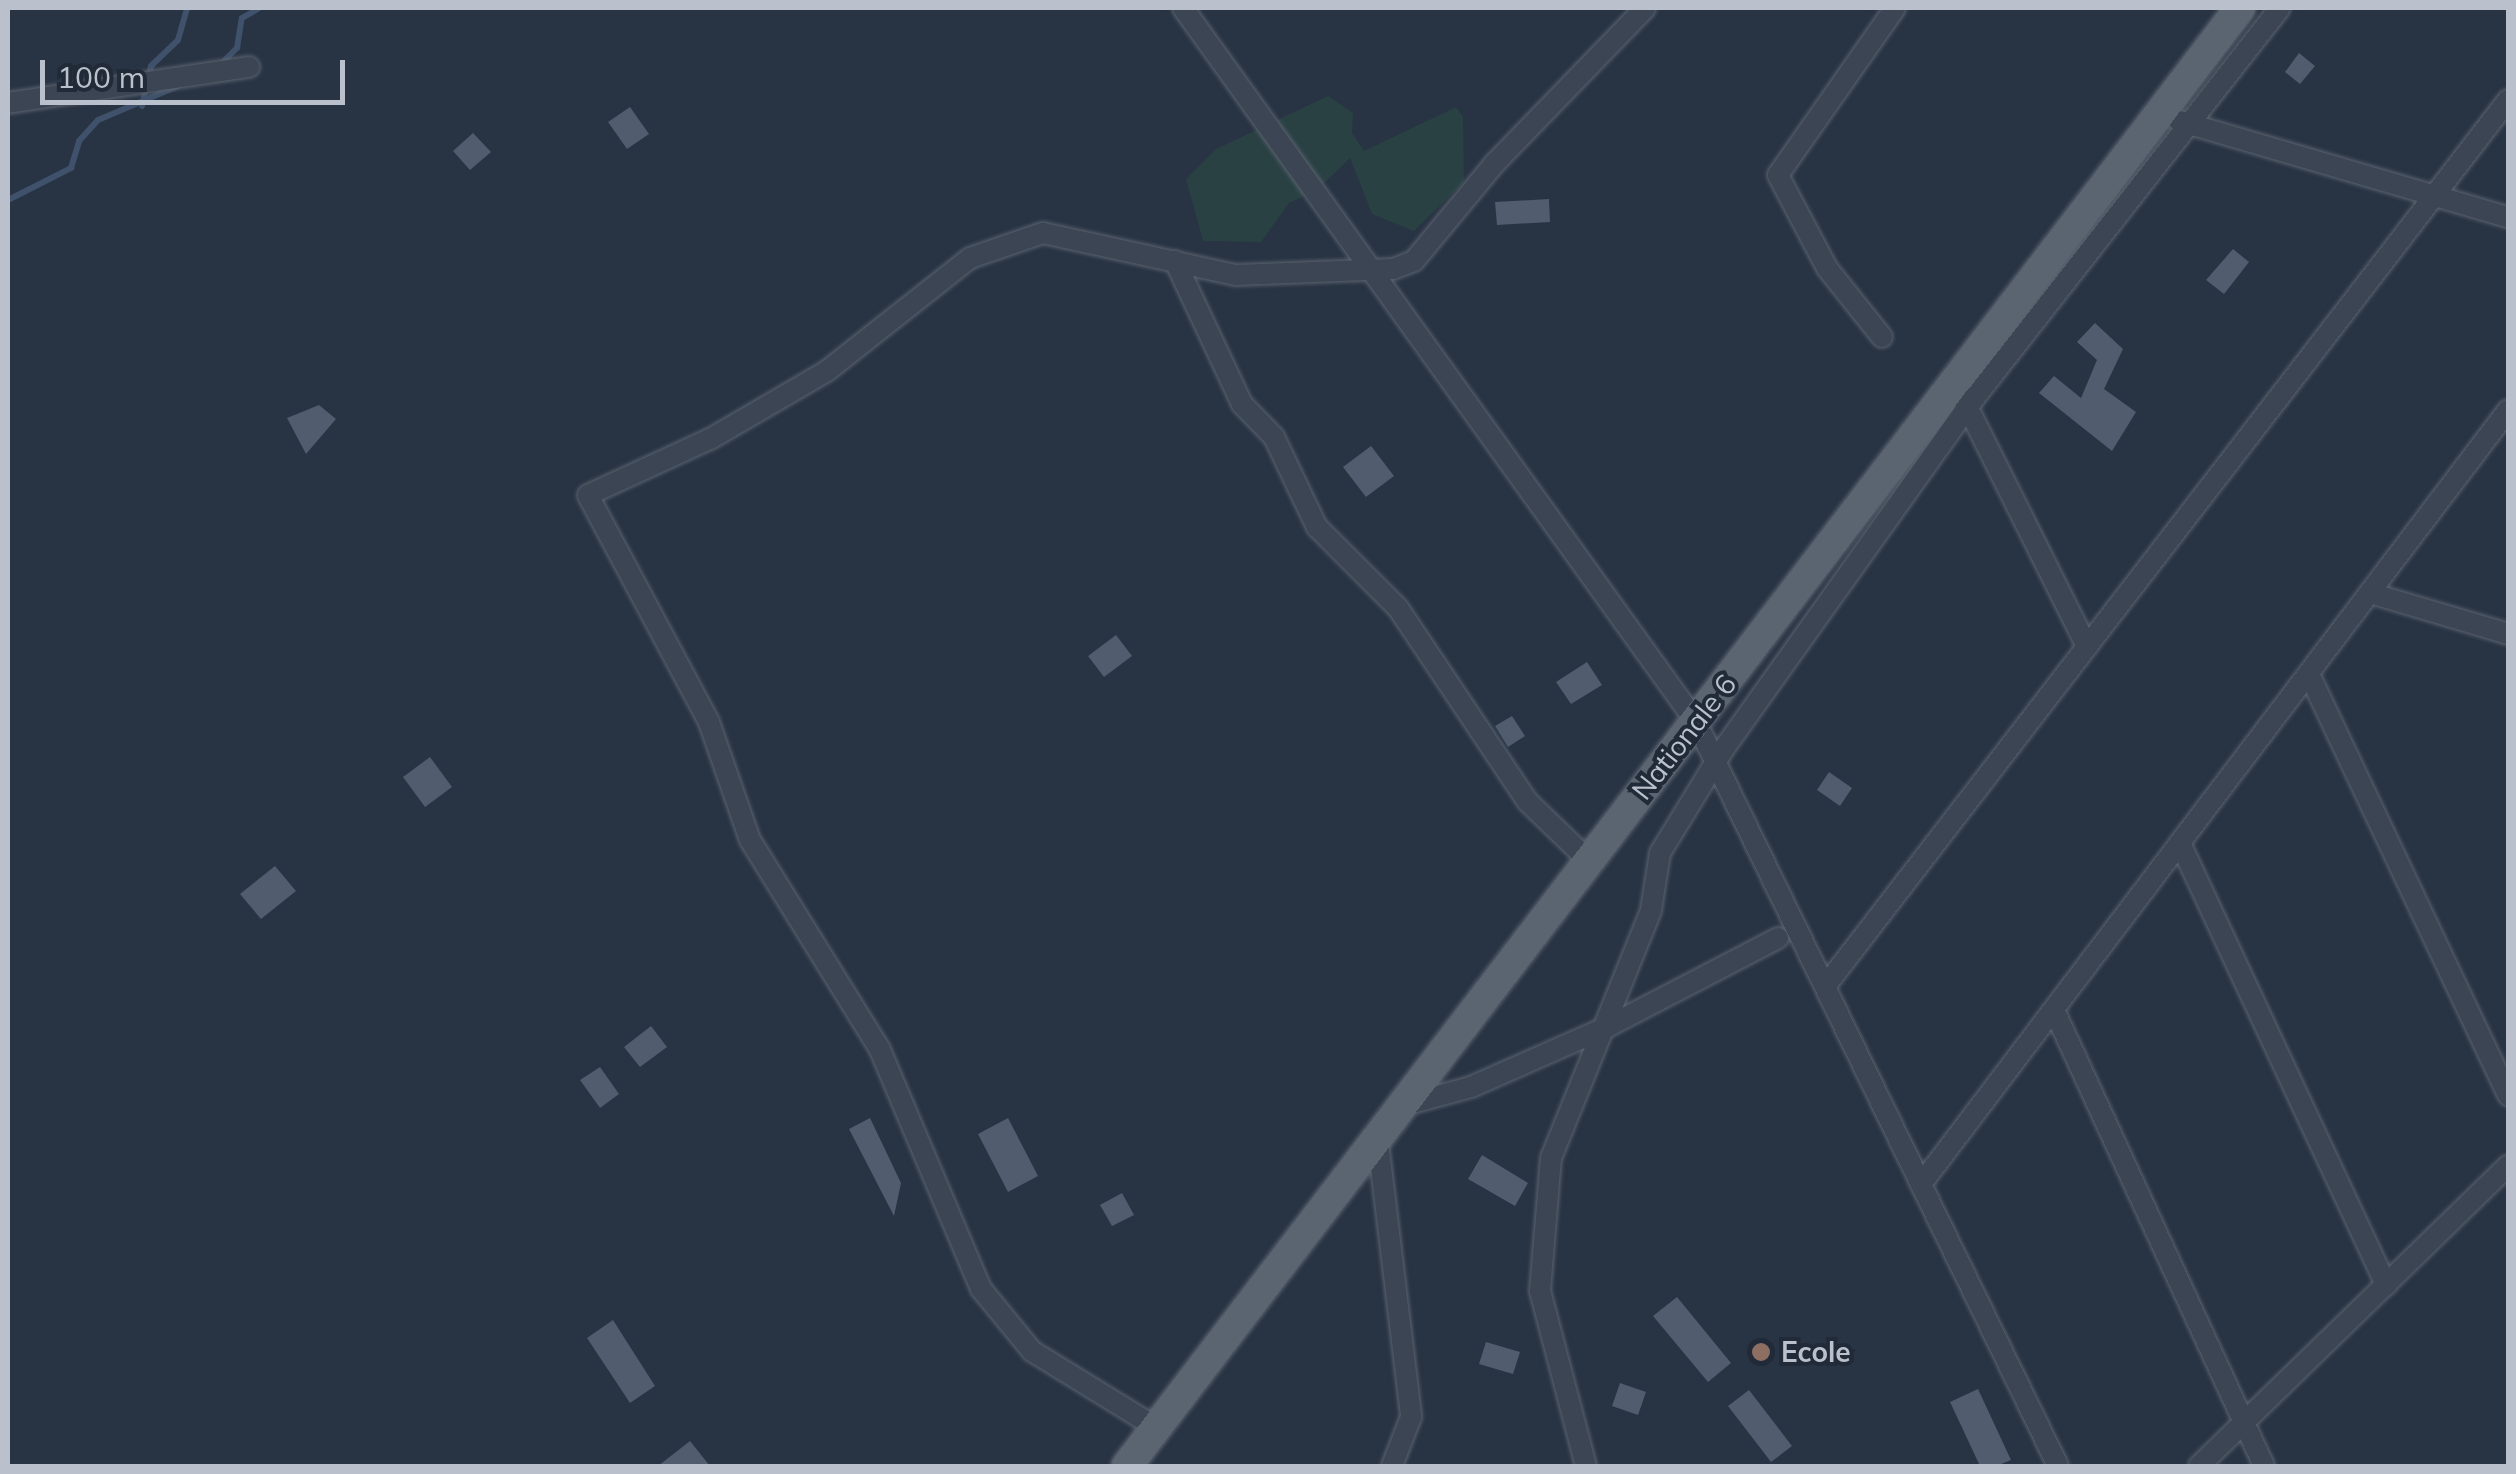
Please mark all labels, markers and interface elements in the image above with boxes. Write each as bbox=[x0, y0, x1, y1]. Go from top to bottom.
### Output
scale bar bbox=[45, 40, 350, 102]
text: 100 m bbox=[57, 58, 145, 96]
street label: Nationale 6 bbox=[1625, 668, 1743, 806]
place label: Ecole bbox=[1781, 1335, 1851, 1369]
marker: Ecole bbox=[1750, 1341, 1772, 1363]

